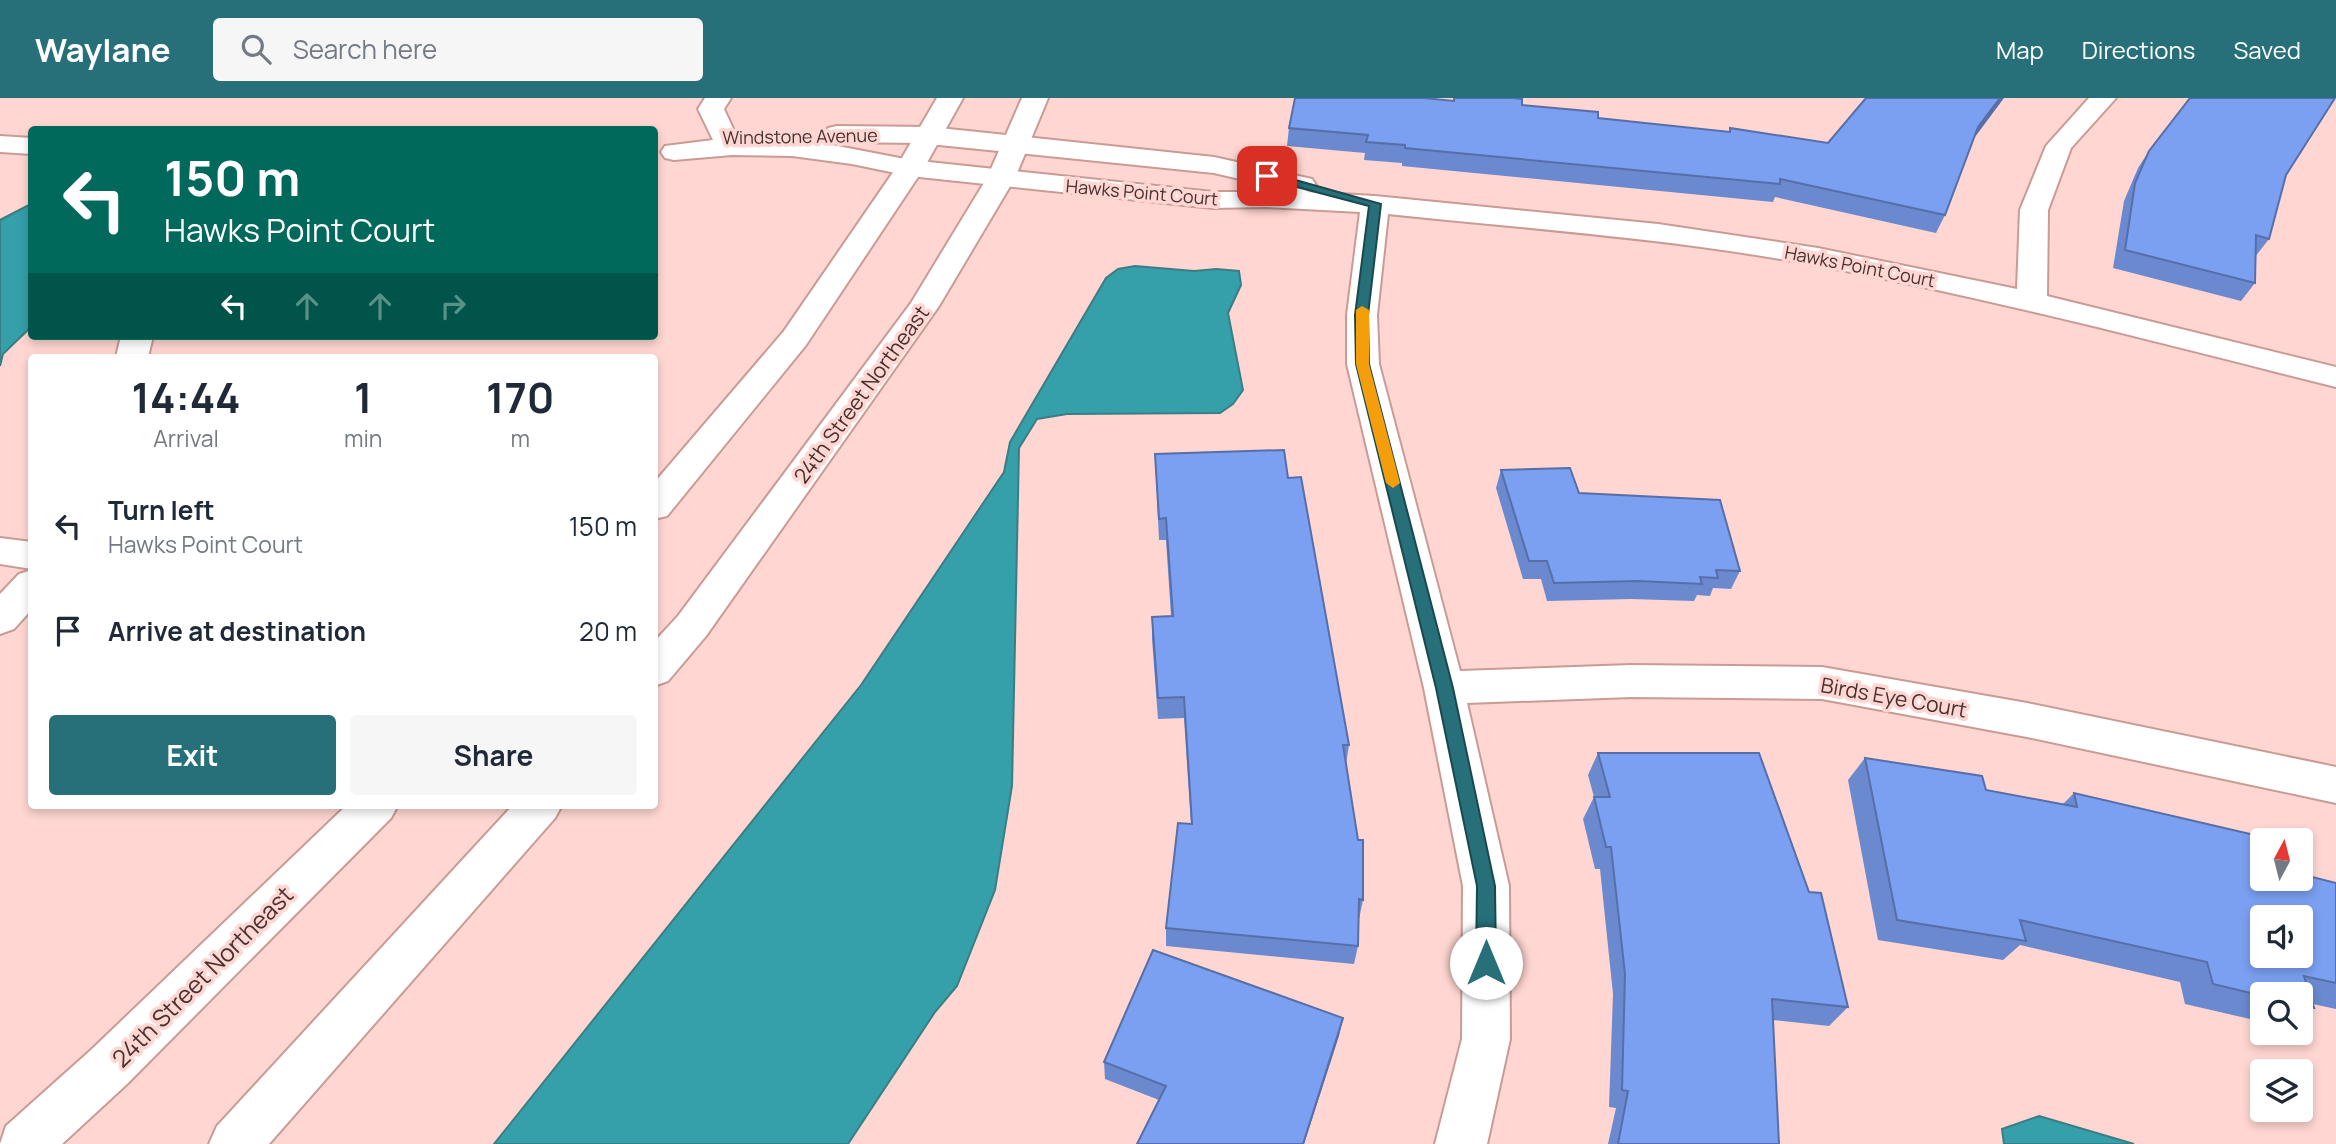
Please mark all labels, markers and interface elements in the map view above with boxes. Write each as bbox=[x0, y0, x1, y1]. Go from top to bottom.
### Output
search box bbox=[213, 18, 703, 81]
text: Waylane bbox=[35, 27, 171, 72]
icon: search bbox=[237, 30, 275, 68]
text: Search here bbox=[293, 31, 437, 67]
text: Map bbox=[1996, 33, 2044, 66]
text: Directions bbox=[2082, 33, 2195, 66]
text: Saved bbox=[2233, 33, 2301, 66]
street label: Windstone Avenue bbox=[722, 123, 878, 149]
text: 150 m bbox=[164, 144, 300, 211]
pin bbox=[1237, 146, 1297, 206]
icon: left bbox=[49, 154, 140, 245]
icon: arrive bbox=[1248, 157, 1286, 195]
street label: Hawks Point Court bbox=[1065, 173, 1219, 211]
text: Hawks Point Court bbox=[164, 208, 435, 252]
street label: Hawks Point Court bbox=[1783, 240, 1937, 292]
icon: left bbox=[215, 287, 253, 325]
icon: ahead bbox=[288, 287, 326, 325]
icon: ahead bbox=[361, 287, 399, 325]
icon: right bbox=[434, 287, 472, 325]
street label: 24th Street Northeast bbox=[787, 299, 935, 489]
text: 14:44 bbox=[132, 368, 240, 426]
text: 1 bbox=[354, 368, 372, 426]
text: 170 bbox=[486, 368, 554, 426]
text: Arrival bbox=[153, 422, 219, 454]
text: min bbox=[344, 422, 383, 454]
text: m bbox=[511, 422, 530, 454]
text: Turn left bbox=[108, 492, 215, 528]
icon: left bbox=[49, 507, 87, 545]
text: 150 m bbox=[569, 508, 637, 544]
text: Hawks Point Court bbox=[108, 528, 303, 560]
icon: arrive bbox=[49, 612, 87, 650]
text: Arrive at destination bbox=[108, 613, 366, 649]
text: 20 m bbox=[579, 613, 637, 649]
street label: Birds Eye Court bbox=[1819, 670, 1969, 724]
button: Exit bbox=[49, 715, 336, 795]
button: Share bbox=[350, 715, 637, 795]
north arrow bbox=[2250, 828, 2314, 891]
map controls bbox=[2250, 828, 2313, 1122]
street label: 24th Street Northeast bbox=[104, 878, 300, 1074]
button: sound bbox=[2250, 905, 2313, 968]
position arrow bbox=[1449, 926, 1523, 1000]
button: search bbox=[2250, 982, 2313, 1045]
button: layers bbox=[2250, 1059, 2313, 1122]

